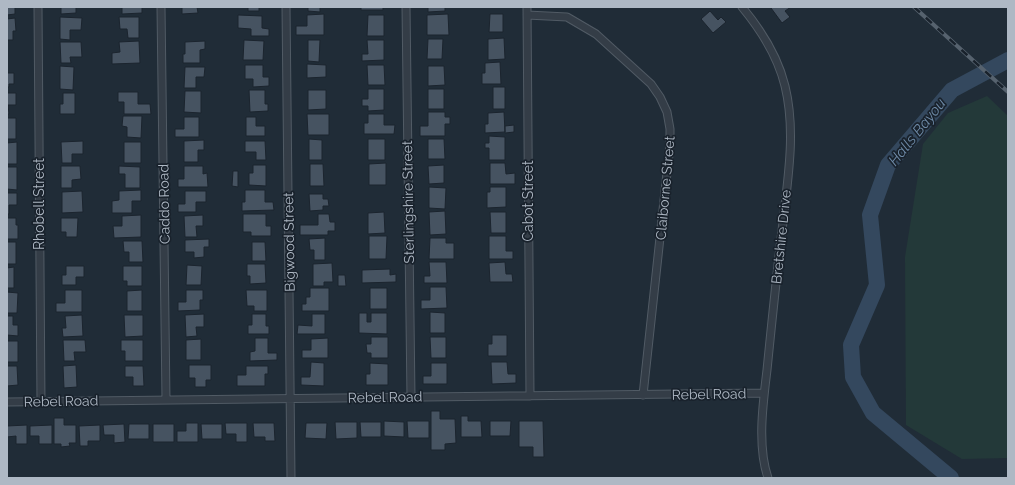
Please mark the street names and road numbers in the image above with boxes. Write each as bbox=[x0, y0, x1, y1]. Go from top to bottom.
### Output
street label: Claiborne Street bbox=[652, 135, 678, 241]
street label: Sterlingshire Street bbox=[399, 140, 417, 264]
street label: Rhobell Street bbox=[31, 158, 47, 250]
street label: Cabot Street bbox=[520, 160, 536, 242]
street label: Caddo Road bbox=[155, 164, 173, 244]
street label: Bretshire Drive bbox=[768, 189, 794, 285]
street label: Bigwood Street bbox=[280, 192, 298, 292]
street label: Rebel Road bbox=[672, 385, 746, 403]
street label: Rebel Road bbox=[348, 388, 422, 406]
street label: Rebel Road bbox=[24, 392, 98, 410]

